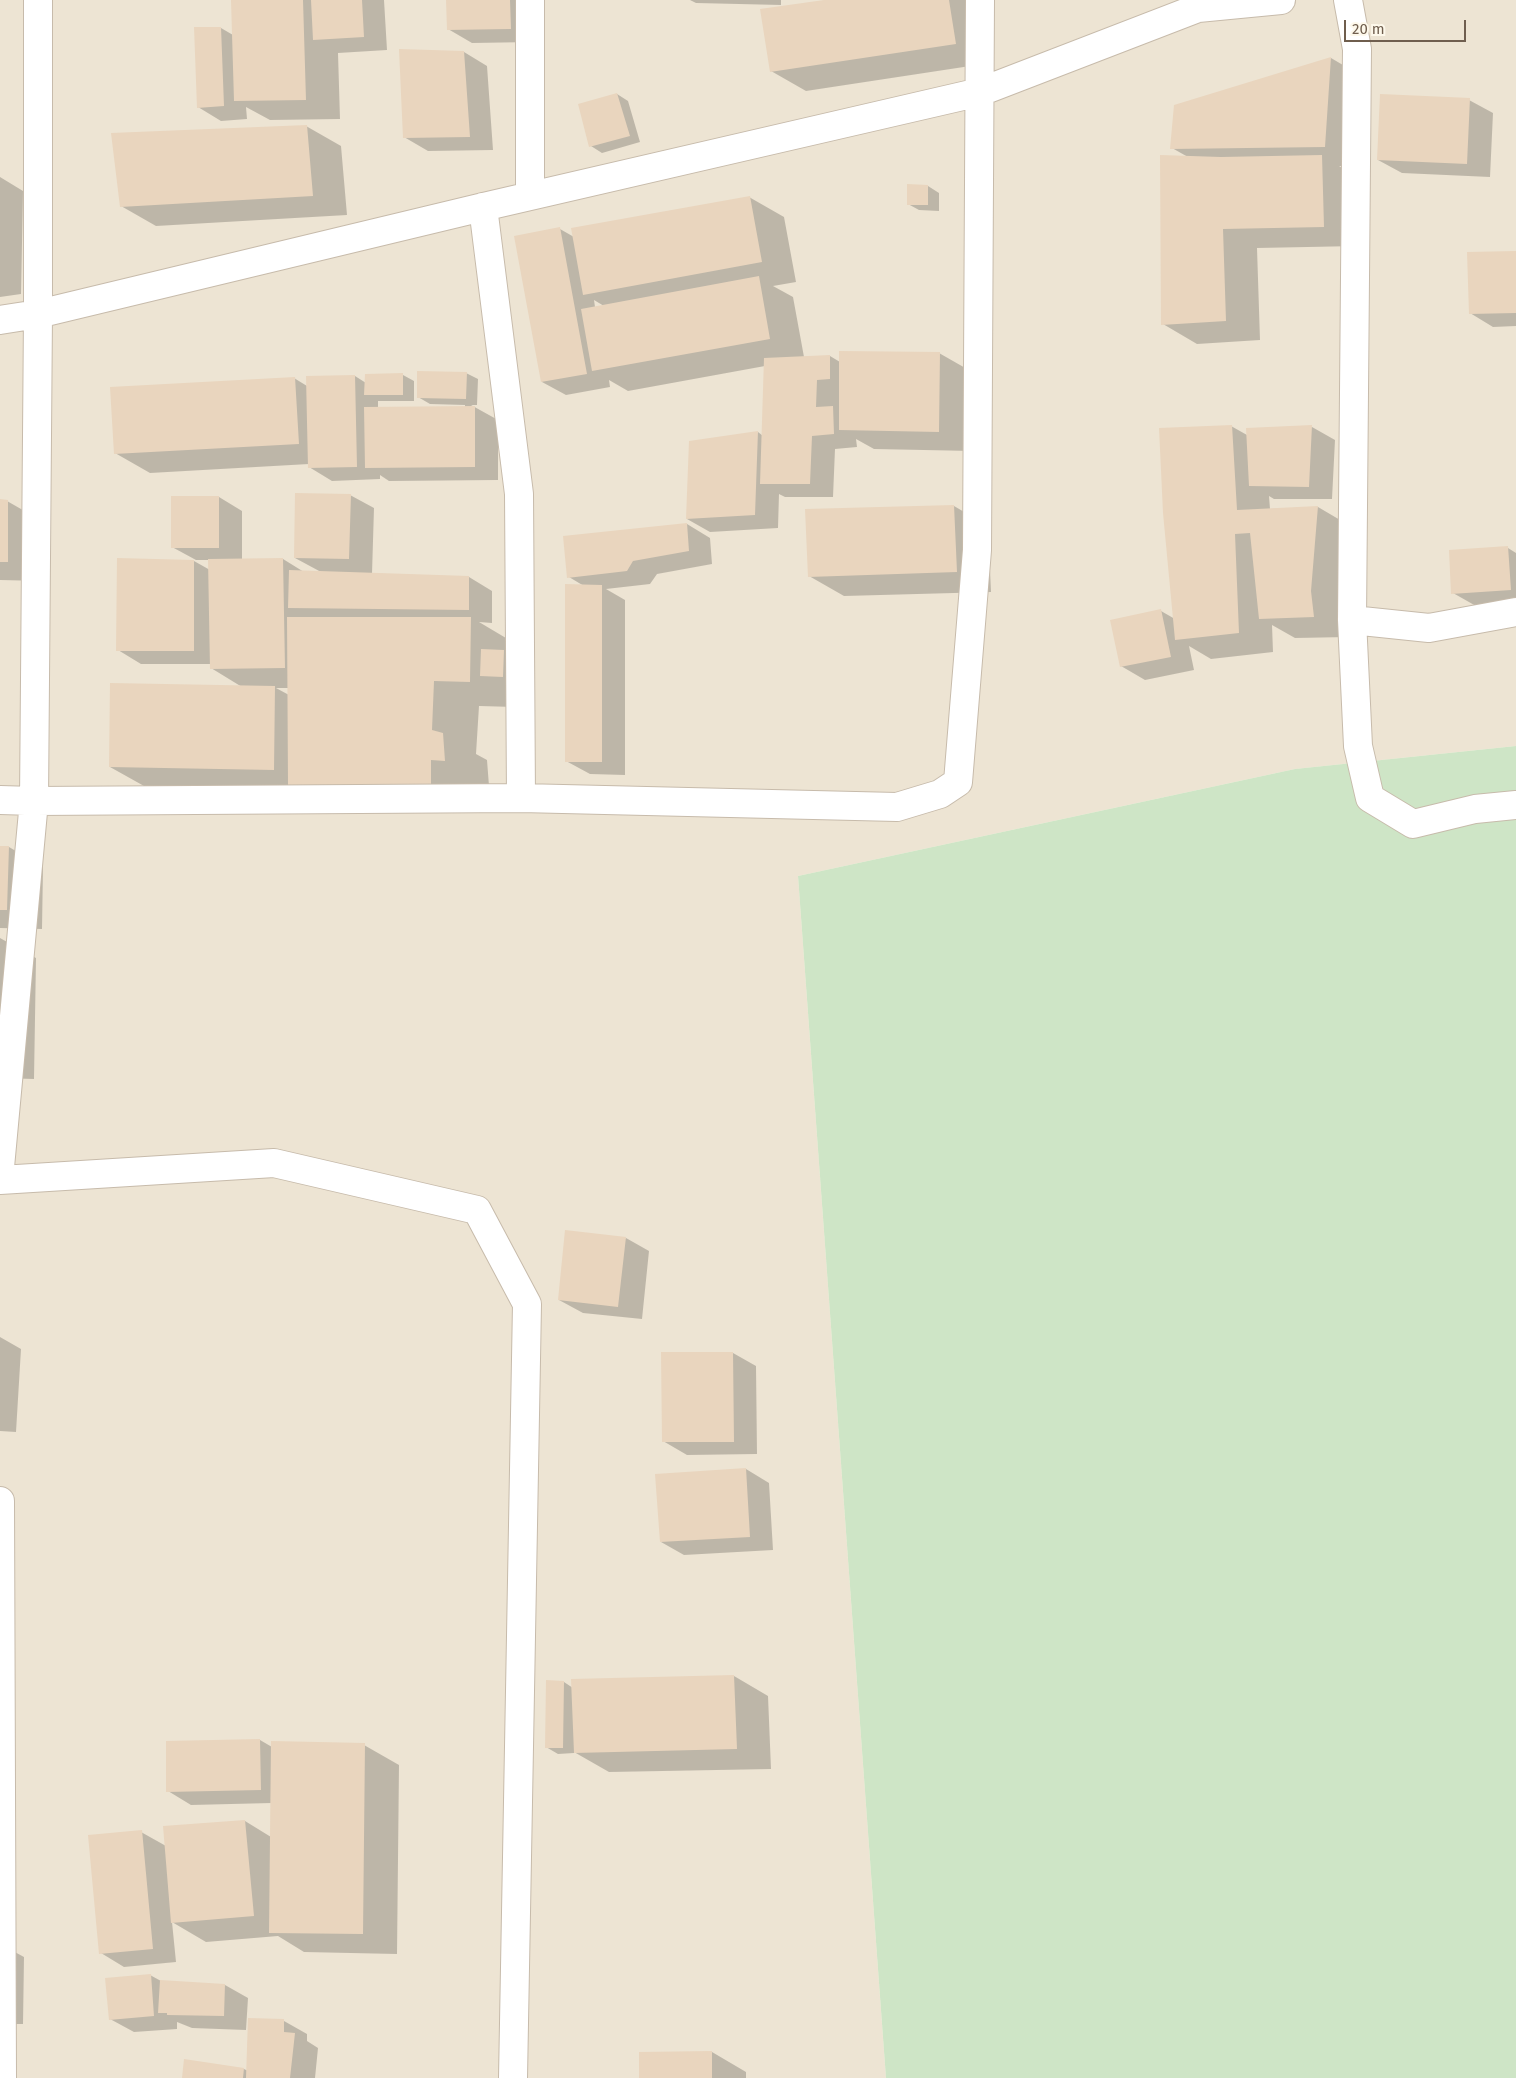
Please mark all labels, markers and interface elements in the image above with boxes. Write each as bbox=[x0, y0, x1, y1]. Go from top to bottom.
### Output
scale bar bbox=[1346, 10, 1468, 42]
text: 20 m bbox=[1352, 20, 1385, 38]

